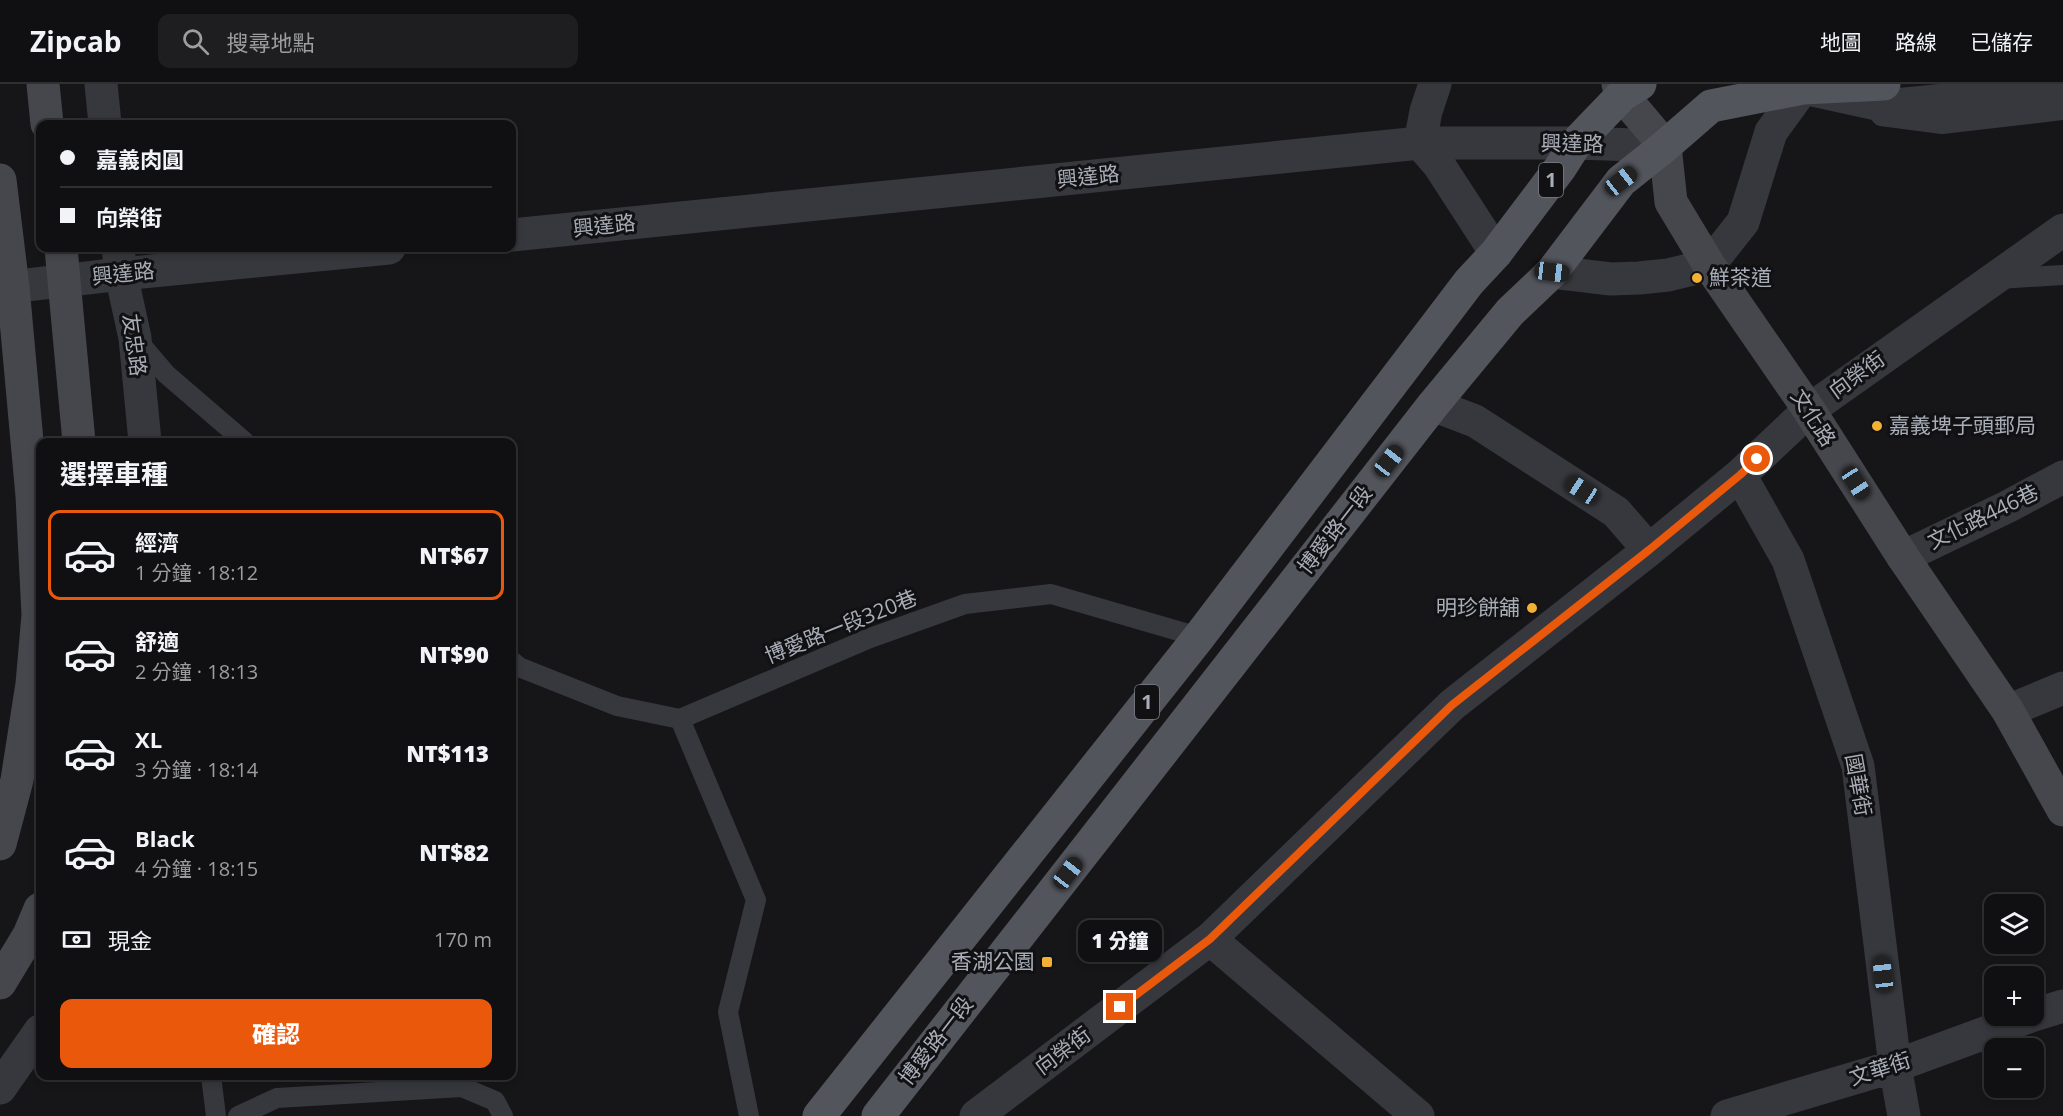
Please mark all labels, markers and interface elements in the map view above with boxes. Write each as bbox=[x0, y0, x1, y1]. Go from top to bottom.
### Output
search box bbox=[158, 14, 578, 68]
text: Zipcab bbox=[30, 22, 122, 60]
icon: search bbox=[179, 25, 212, 58]
text: 搜尋地點 bbox=[227, 27, 315, 57]
text: 地圖 bbox=[1820, 28, 1862, 56]
text: 路線 bbox=[1895, 28, 1937, 56]
text: 已儲存 bbox=[1970, 28, 2033, 56]
street label: 興達路 bbox=[1540, 128, 1604, 158]
text: 嘉義肉圓 bbox=[96, 144, 184, 174]
street label: 興達路 bbox=[1055, 159, 1121, 193]
road number: 1 bbox=[1539, 163, 1563, 197]
car bbox=[1601, 163, 1641, 199]
text: 向榮街 bbox=[96, 202, 162, 232]
street label: 興達路 bbox=[571, 208, 637, 242]
street label: 興達路 bbox=[90, 256, 156, 290]
car bbox=[1533, 261, 1571, 283]
place label: 鮮茶道 bbox=[1709, 263, 1772, 291]
marker: 鮮茶道 bbox=[1690, 271, 1704, 285]
street label: 友忠路 bbox=[117, 312, 153, 378]
street label: 向榮街 bbox=[1823, 344, 1890, 404]
street label: 文化路 bbox=[1785, 383, 1843, 451]
place label: 嘉義埤子頭郵局 bbox=[1889, 411, 2036, 439]
marker: 嘉義埤子頭郵局 bbox=[1870, 419, 1884, 433]
car bbox=[1371, 441, 1407, 481]
route start bbox=[1743, 445, 1770, 472]
text: 選擇車種 bbox=[60, 455, 168, 492]
car bbox=[1839, 463, 1873, 503]
car bbox=[1562, 473, 1602, 507]
street label: 文化路446巷 bbox=[1922, 477, 2043, 555]
street label: 博愛路一段 bbox=[1291, 479, 1378, 579]
text: 經濟 bbox=[135, 527, 179, 557]
icon: car bbox=[63, 528, 117, 582]
text: NT$67 bbox=[419, 540, 489, 570]
text: 1 分鐘 · 18:12 bbox=[135, 559, 258, 586]
street label: 博愛路一段320巷 bbox=[760, 583, 921, 669]
place label: 明珍餅舖 bbox=[1436, 593, 1520, 621]
marker: 明珍餅舖 bbox=[1525, 601, 1539, 615]
text: 舒適 bbox=[135, 626, 179, 656]
icon: car bbox=[63, 627, 117, 681]
text: NT$90 bbox=[419, 639, 489, 669]
text: 2 分鐘 · 18:13 bbox=[135, 658, 258, 685]
road number: 1 bbox=[1135, 685, 1159, 719]
text: XL bbox=[135, 724, 162, 754]
icon: car bbox=[63, 726, 117, 780]
text: NT$113 bbox=[406, 738, 489, 768]
street label: 國華街 bbox=[1840, 751, 1878, 818]
text: 3 分鐘 · 18:14 bbox=[135, 756, 258, 783]
text: Black bbox=[135, 823, 195, 853]
icon: car bbox=[63, 825, 117, 879]
text: NT$82 bbox=[419, 837, 489, 867]
car bbox=[1050, 853, 1086, 893]
text: 4 分鐘 · 18:15 bbox=[135, 855, 258, 882]
map controls bbox=[1984, 894, 2044, 1098]
button: layers bbox=[1984, 894, 2044, 954]
callout: 1 分鐘 bbox=[1078, 920, 1162, 962]
icon: cash bbox=[60, 923, 93, 956]
text: 現金 bbox=[108, 925, 152, 955]
text: 170 m bbox=[434, 926, 492, 953]
text: 1 分鐘 bbox=[1092, 927, 1148, 954]
place label: 香湖公園 bbox=[951, 947, 1035, 975]
marker: 香湖公園 bbox=[1040, 955, 1054, 969]
car bbox=[1872, 955, 1894, 993]
button: + bbox=[1984, 966, 2044, 1026]
street label: 博愛路一段 bbox=[892, 990, 979, 1090]
route end bbox=[1106, 993, 1133, 1020]
button: 確認 bbox=[60, 999, 492, 1068]
street label: 向榮街 bbox=[1029, 1020, 1096, 1080]
button: − bbox=[1984, 1038, 2044, 1098]
street label: 文華街 bbox=[1845, 1045, 1914, 1091]

